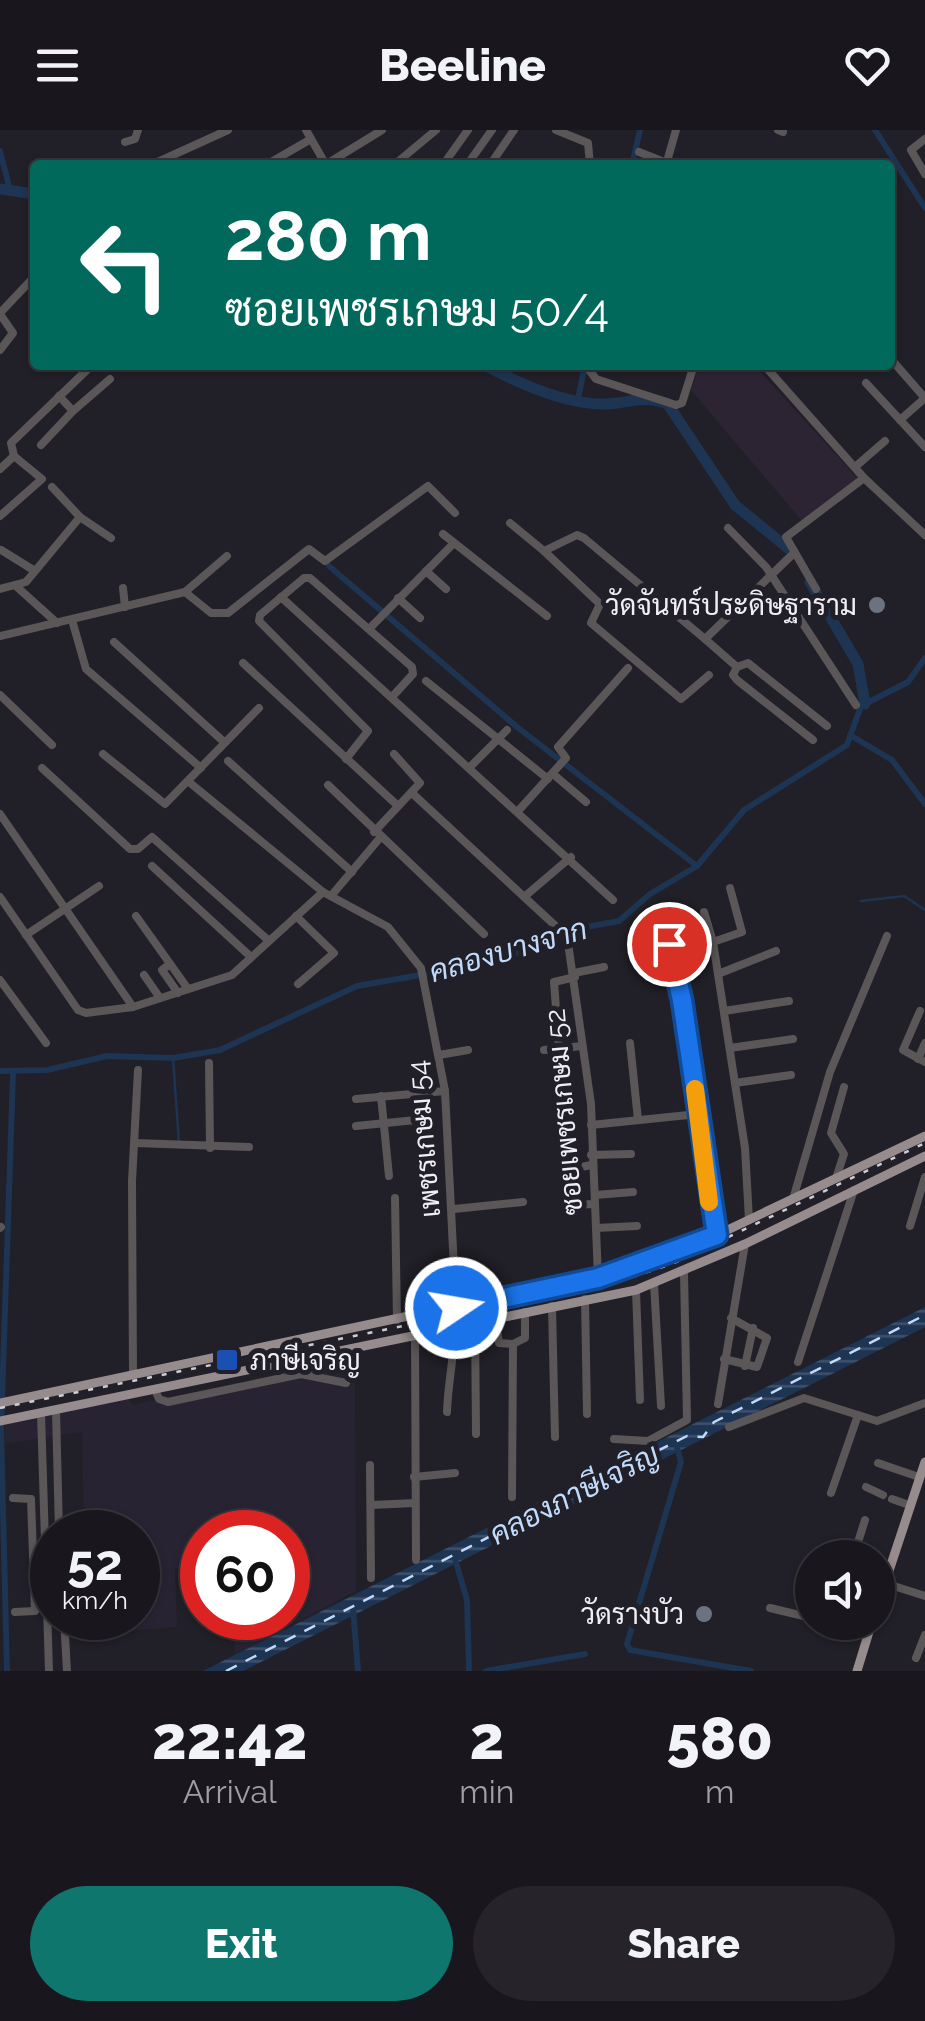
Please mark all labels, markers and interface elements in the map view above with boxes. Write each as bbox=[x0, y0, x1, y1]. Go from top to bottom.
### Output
icon: menu bbox=[30, 38, 85, 93]
icon: heart bbox=[840, 38, 895, 93]
text: Beeline bbox=[379, 39, 546, 92]
text: 280 m bbox=[225, 194, 432, 276]
icon: left bbox=[60, 200, 190, 330]
text: ซอยเพชรเกษม 50/4 bbox=[225, 284, 609, 337]
place label: วัดจันทร์ประดิษฐาราม bbox=[605, 586, 857, 624]
marker: วัดจันทร์ประดิษฐาราม bbox=[866, 594, 888, 616]
pin bbox=[627, 902, 712, 987]
water label: คลองบางจาก bbox=[425, 911, 591, 989]
icon: arrive bbox=[642, 917, 697, 972]
street label: ซอยเพชรเกษม 52 bbox=[539, 1007, 589, 1217]
street label: เพชรเกษม 54 bbox=[401, 1059, 447, 1219]
position arrow bbox=[404, 1256, 508, 1360]
place label: ภาษีเจริญ bbox=[250, 1342, 361, 1378]
marker: ภาษีเจริญ bbox=[214, 1347, 240, 1373]
water label: คลองภาษีเจริญ bbox=[483, 1435, 665, 1553]
speed limit sign: 60 bbox=[180, 1510, 310, 1640]
text: 52 bbox=[67, 1533, 123, 1592]
map controls bbox=[795, 1540, 895, 1640]
button: sound bbox=[795, 1540, 895, 1640]
text: km/h bbox=[62, 1585, 128, 1615]
place label: วัดรางบัว bbox=[581, 1596, 684, 1631]
marker: วัดรางบัว bbox=[693, 1603, 715, 1625]
text: 22:42 bbox=[152, 1703, 307, 1773]
text: 2 bbox=[469, 1703, 504, 1773]
text: 580 bbox=[666, 1703, 773, 1773]
text: Arrival bbox=[183, 1773, 277, 1810]
text: min bbox=[459, 1773, 514, 1810]
text: m bbox=[705, 1773, 734, 1810]
button: Exit bbox=[30, 1886, 453, 2001]
button: Share bbox=[473, 1886, 895, 2001]

